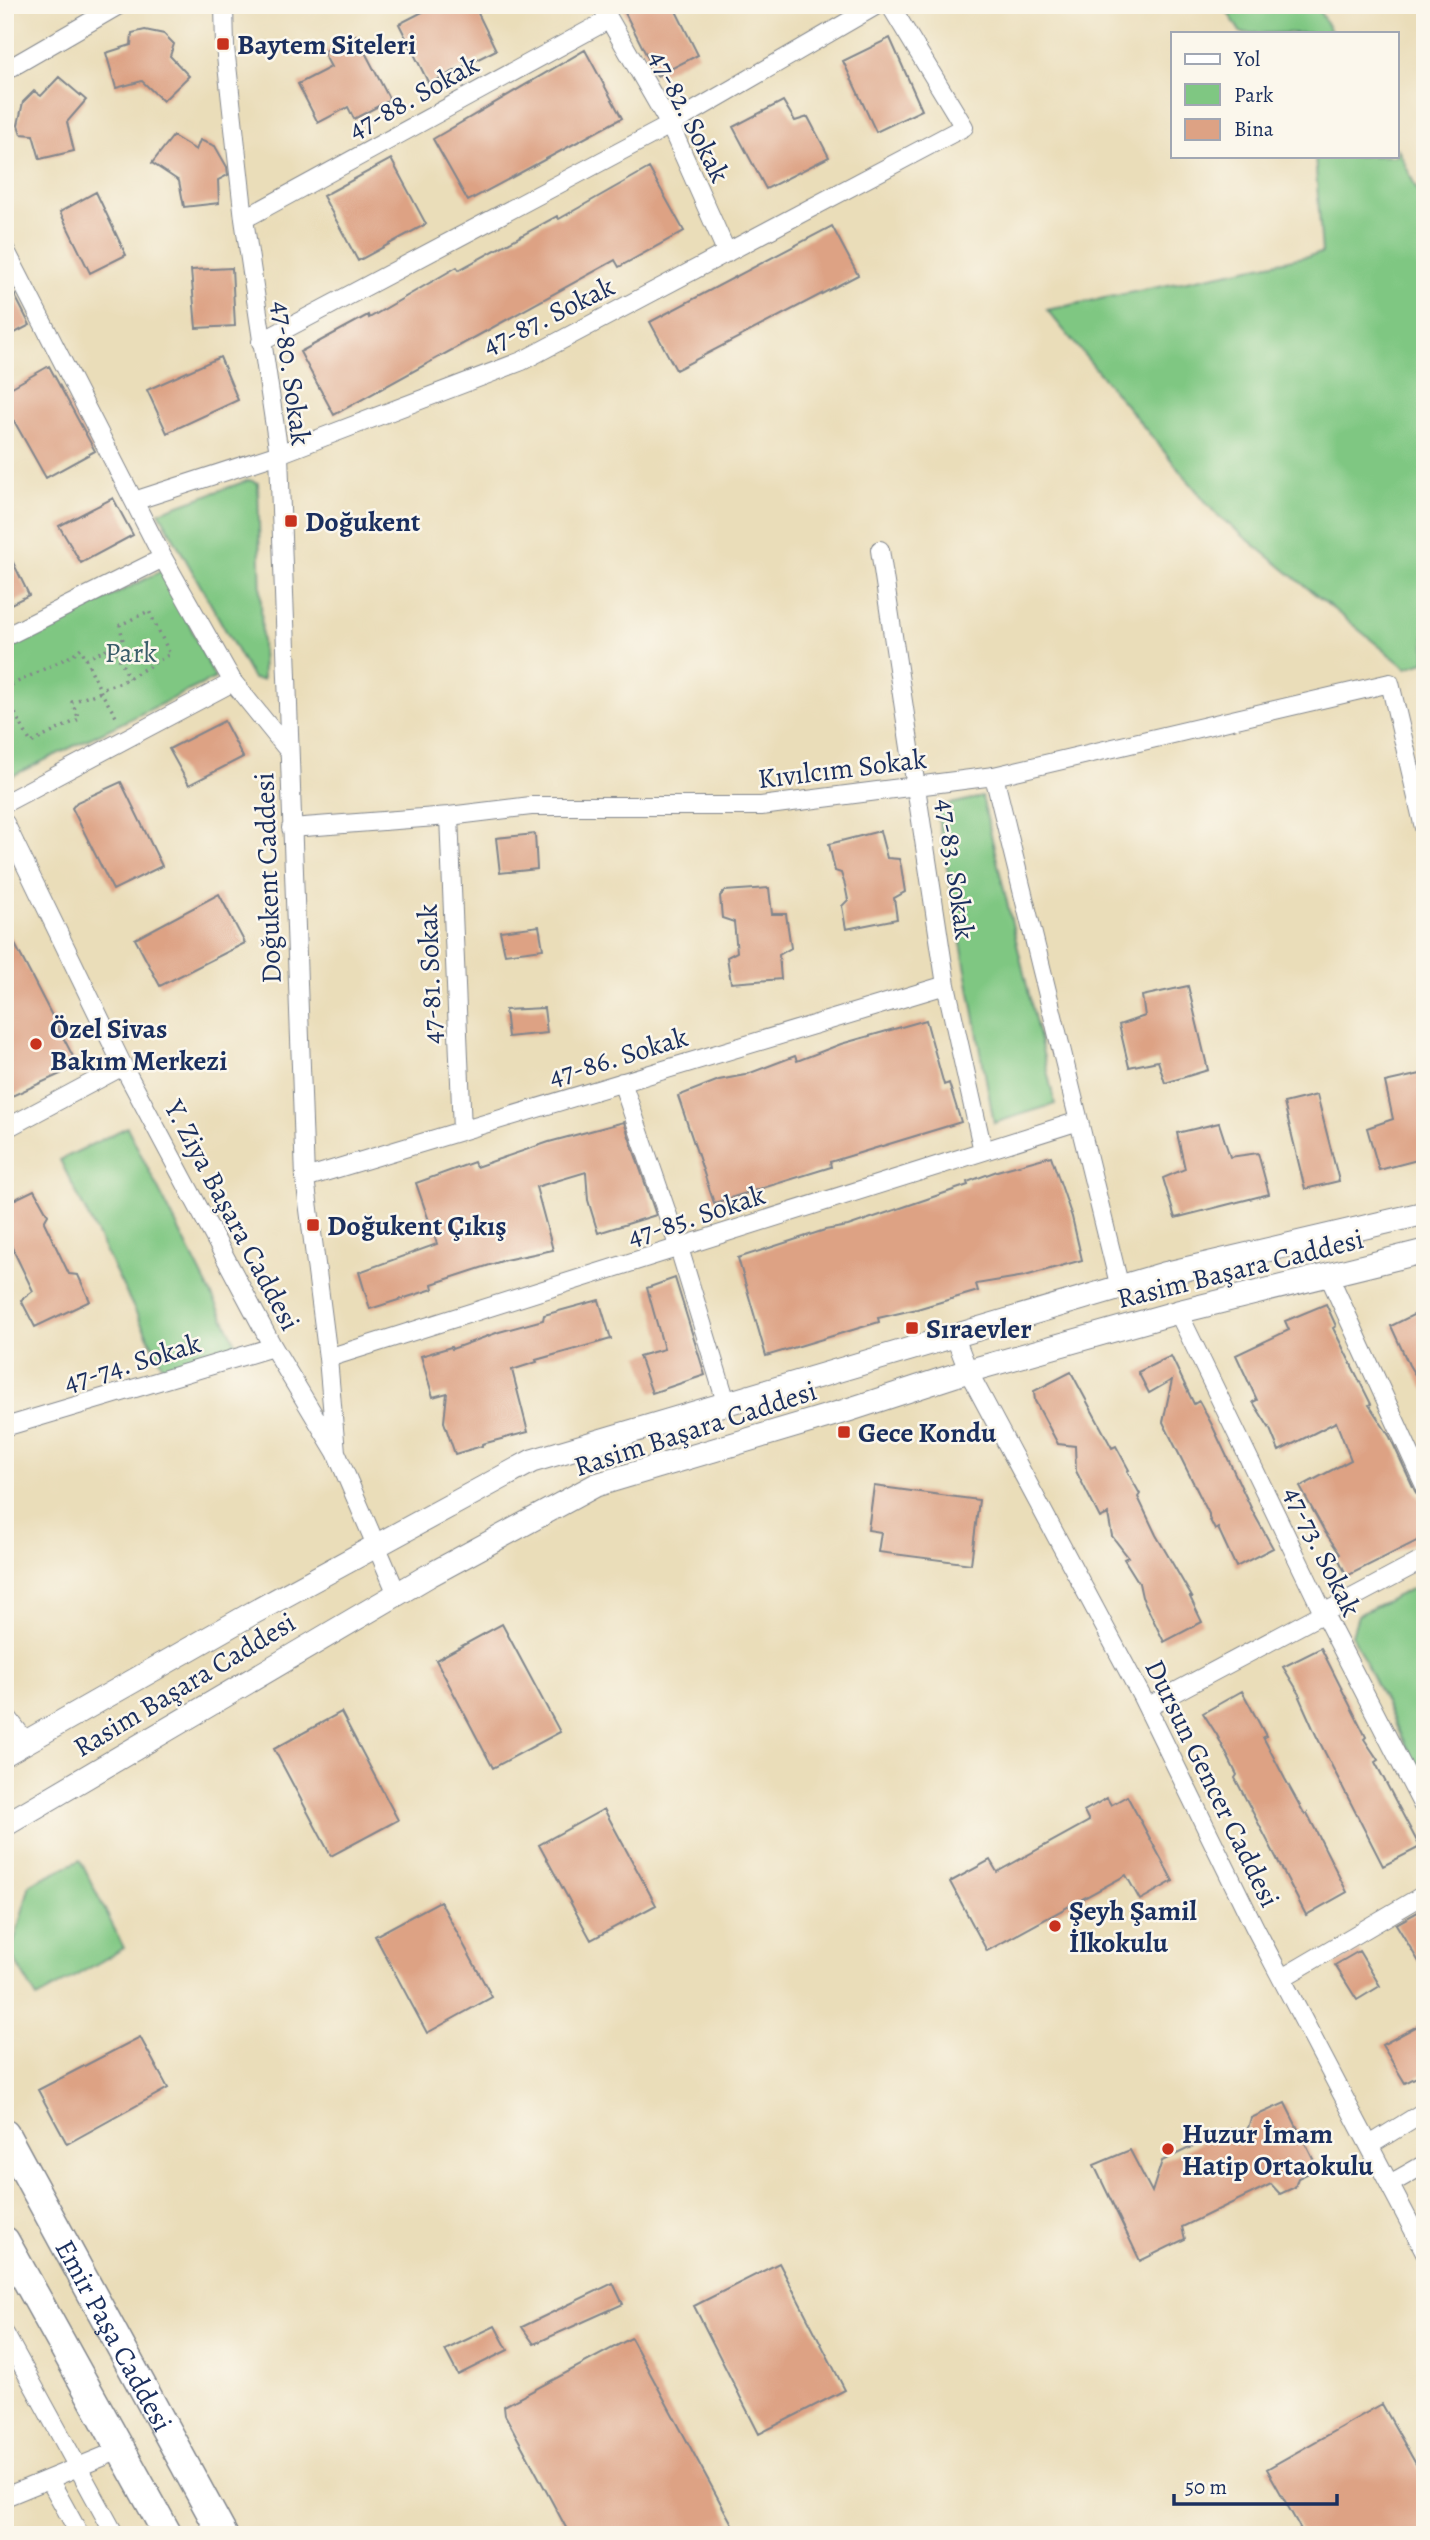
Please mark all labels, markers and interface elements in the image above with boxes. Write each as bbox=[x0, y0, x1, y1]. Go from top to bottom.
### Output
place label: Baytem Siteleri bbox=[237, 26, 416, 64]
legend bbox=[1171, 32, 1398, 158]
marker: Baytem Siteleri bbox=[215, 36, 231, 52]
street label: 47-82. Sokak bbox=[639, 44, 739, 189]
street label: 47-88. Sokak bbox=[341, 45, 486, 148]
text: Yol bbox=[1233, 45, 1260, 73]
text: Park bbox=[1234, 81, 1274, 109]
text: Bina bbox=[1234, 115, 1274, 143]
street label: 47-87. Sokak bbox=[476, 268, 621, 364]
street label: 47-80. Sokak bbox=[262, 298, 320, 448]
place label: Doğukent bbox=[305, 503, 420, 541]
marker: Doğukent bbox=[283, 513, 299, 529]
park label: Park bbox=[105, 634, 157, 672]
street label: Kıvılcım Sokak bbox=[756, 740, 929, 798]
street label: Doğukent Caddesi bbox=[245, 772, 291, 984]
street label: 47-83. Sokak bbox=[926, 796, 984, 942]
street label: 47-81. Sokak bbox=[409, 903, 451, 1045]
place label: Özel Sivas Bakım Merkezi bbox=[50, 1010, 227, 1080]
street label: 47-86. Sokak bbox=[544, 1018, 693, 1096]
marker: Özel Sivas Bakım Merkezi bbox=[28, 1036, 44, 1052]
street label: Y. Ziya Başara Caddesi bbox=[155, 1093, 309, 1338]
street label: 47-85. Sokak bbox=[623, 1176, 770, 1256]
place label: Doğukent Çıkış bbox=[327, 1207, 507, 1245]
marker: Doğukent Çıkış bbox=[305, 1217, 321, 1233]
street label: Rasim Başara Caddesi bbox=[1113, 1220, 1368, 1318]
place label: Sıraevler bbox=[926, 1310, 1032, 1348]
marker: Sıraevler bbox=[904, 1320, 920, 1336]
street label: 47-74. Sokak bbox=[59, 1324, 206, 1402]
street label: Rasim Başara Caddesi bbox=[569, 1372, 822, 1486]
place label: Gece Kondu bbox=[858, 1414, 997, 1452]
marker: Gece Kondu bbox=[836, 1424, 852, 1440]
street label: 47-73. Sokak bbox=[1274, 1480, 1370, 1623]
street label: Rasim Başara Caddesi bbox=[66, 1603, 303, 1766]
street label: Dursun Gencer Caddesi bbox=[1136, 1653, 1289, 1914]
place label: Şeyh Şamil İlkokulu bbox=[1069, 1892, 1197, 1962]
marker: Şeyh Şamil İlkokulu bbox=[1047, 1918, 1063, 1934]
place label: Huzur İmam Hatip Ortaokulu bbox=[1182, 2115, 1374, 2185]
marker: Huzur İmam Hatip Ortaokulu bbox=[1160, 2141, 1176, 2157]
street label: Emir Paşa Caddesi bbox=[46, 2233, 181, 2438]
scale bar bbox=[1174, 2463, 1337, 2507]
text: 50 m bbox=[1185, 2473, 1227, 2501]

